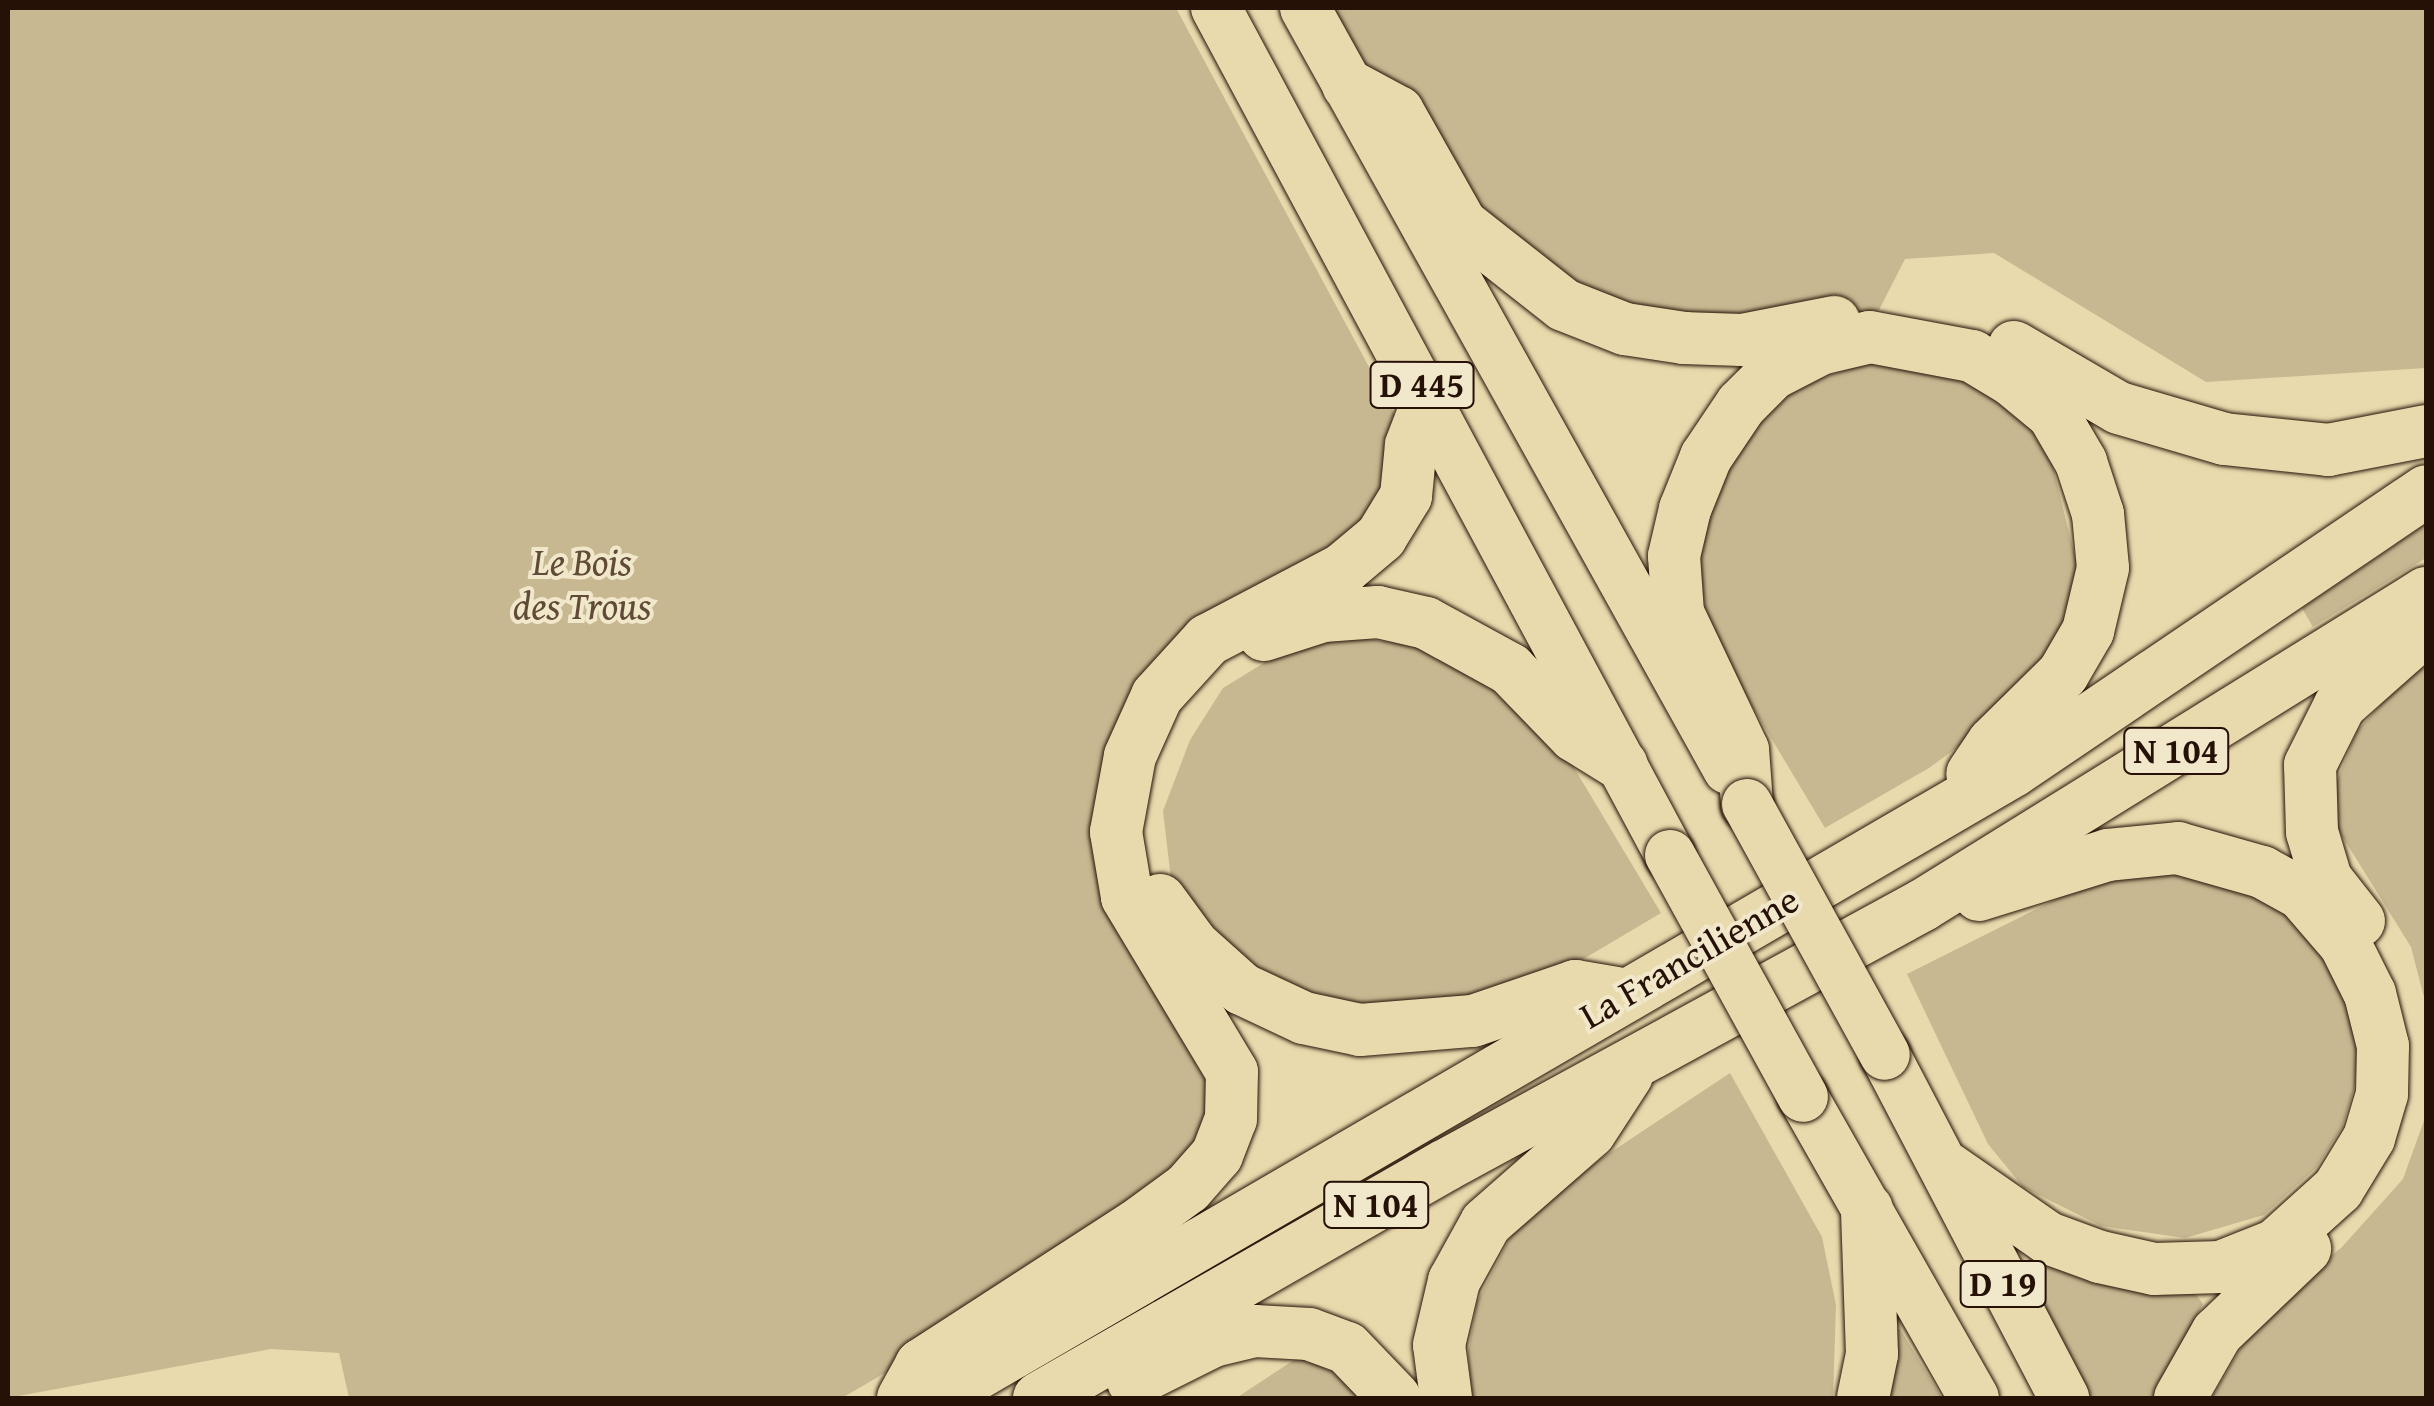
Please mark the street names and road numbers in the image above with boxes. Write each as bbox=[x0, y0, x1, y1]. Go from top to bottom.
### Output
road number: D 445 bbox=[1370, 355, 1474, 415]
road number: N 104 bbox=[2121, 721, 2231, 781]
street label: La Francilienne bbox=[1571, 876, 1807, 1038]
road number: N 104 bbox=[1321, 1175, 1431, 1235]
road number: D 19 bbox=[1958, 1254, 2048, 1314]

